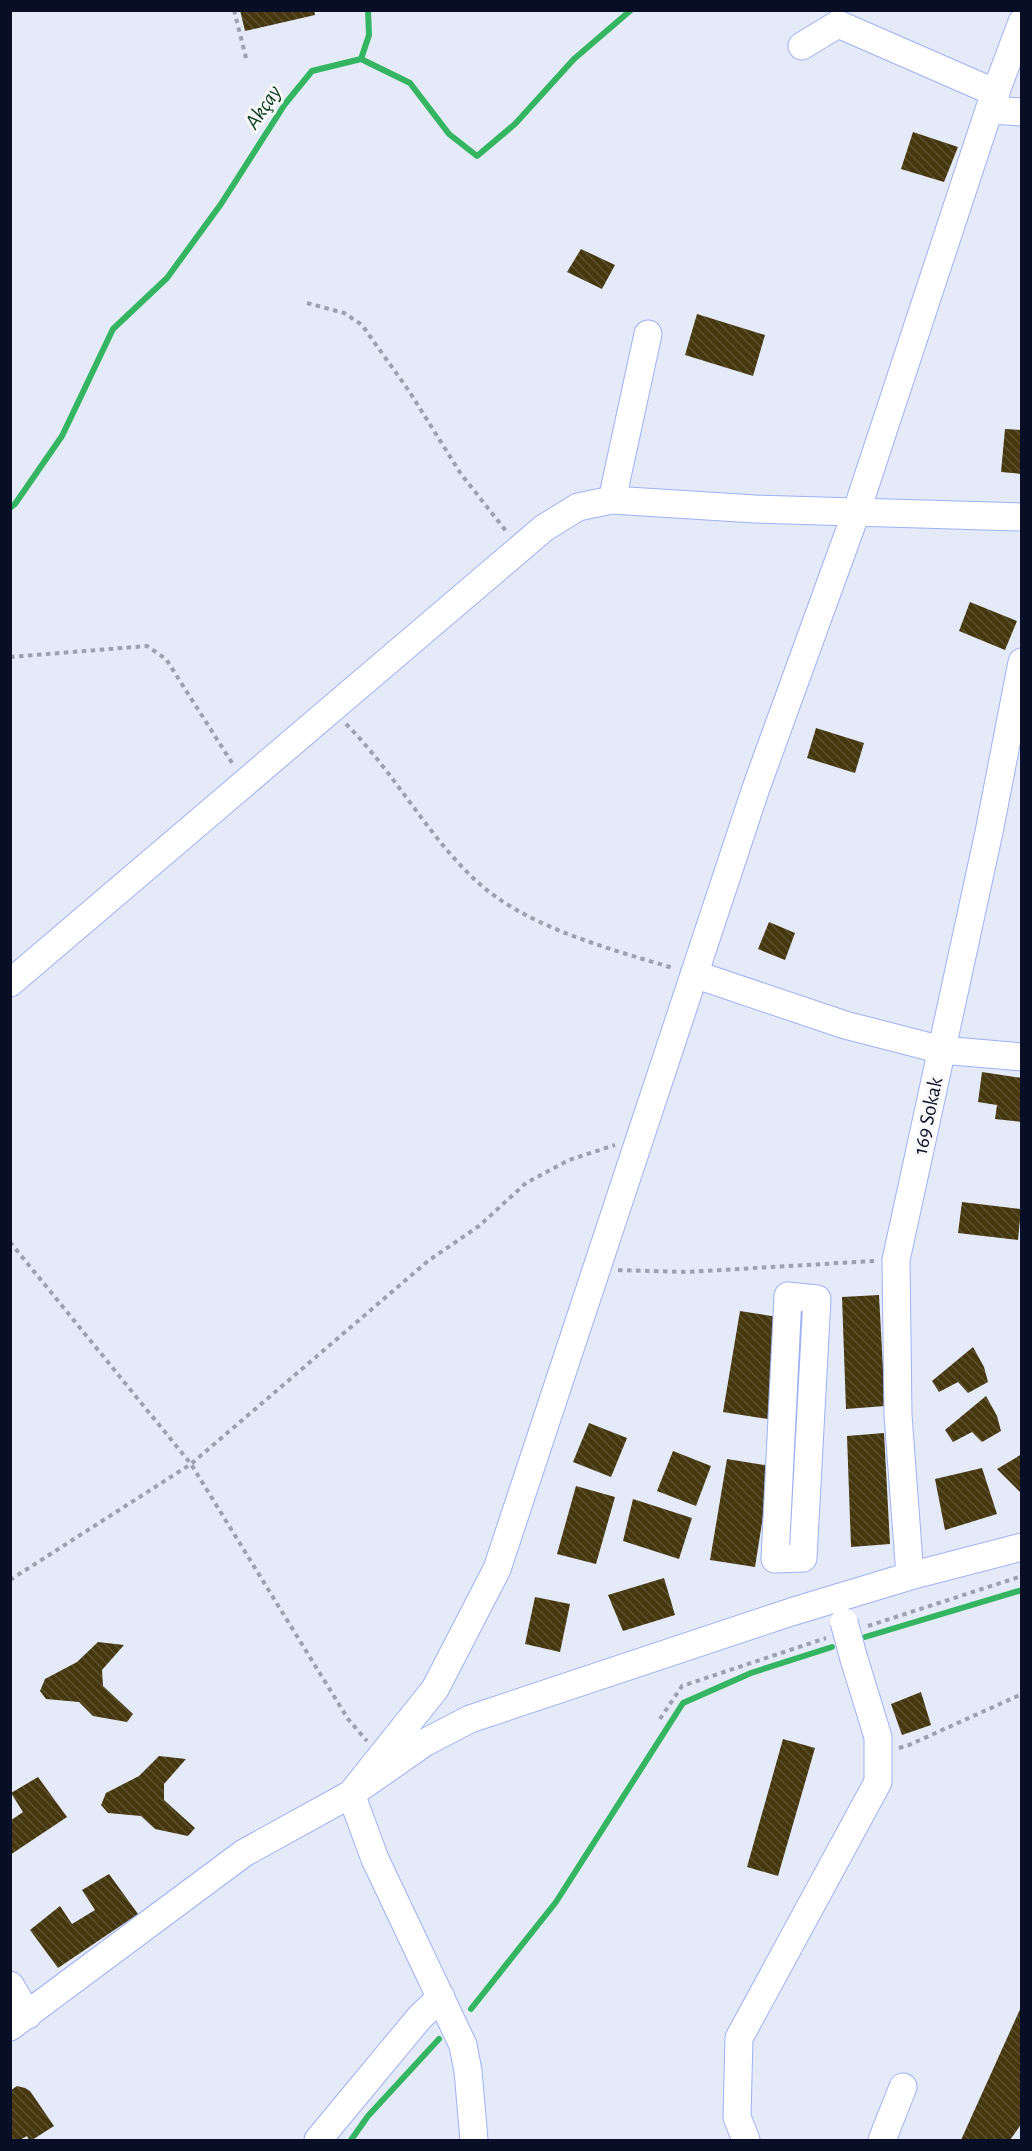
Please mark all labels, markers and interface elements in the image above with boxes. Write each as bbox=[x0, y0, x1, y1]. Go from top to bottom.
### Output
water label: Akçay bbox=[240, 81, 285, 134]
street label: 169 Sokak bbox=[910, 1075, 947, 1157]

